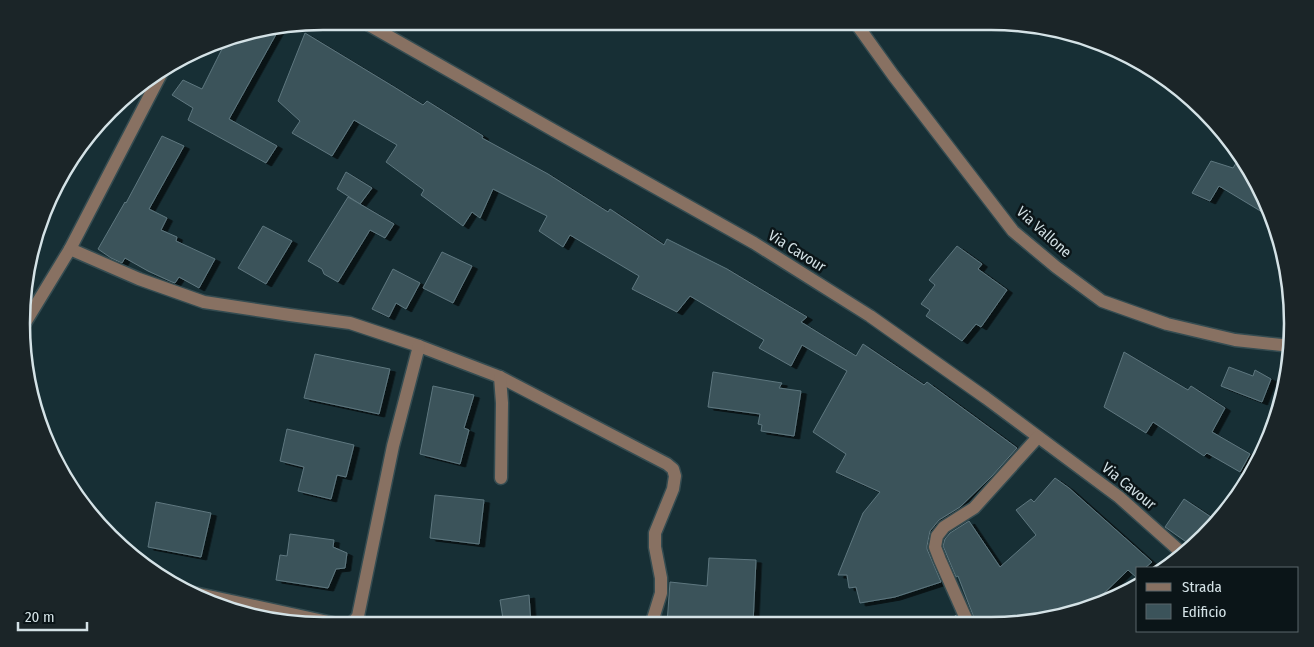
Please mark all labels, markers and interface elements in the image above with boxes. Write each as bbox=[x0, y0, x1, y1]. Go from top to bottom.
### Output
street label: Via Vallone bbox=[1013, 203, 1075, 261]
street label: Via Cavour bbox=[765, 226, 830, 276]
street label: Via Cavour bbox=[1098, 459, 1160, 514]
legend bbox=[1136, 567, 1299, 632]
text: Strada bbox=[1182, 578, 1222, 596]
scale bar bbox=[18, 600, 86, 632]
text: Edificio bbox=[1182, 603, 1227, 621]
text: 20 m bbox=[25, 608, 55, 626]

